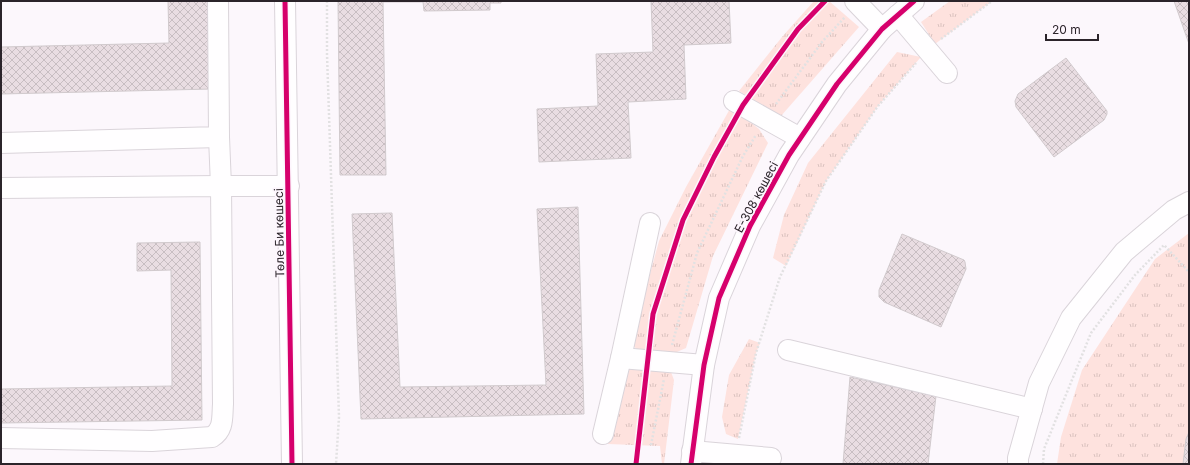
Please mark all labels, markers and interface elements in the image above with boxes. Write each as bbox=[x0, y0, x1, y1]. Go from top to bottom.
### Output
scale bar bbox=[1046, 16, 1098, 42]
text: 20 m bbox=[1052, 22, 1081, 37]
street label: Е-308 көшесі bbox=[731, 159, 781, 235]
street label: Төле Би көшесі bbox=[271, 188, 287, 278]

